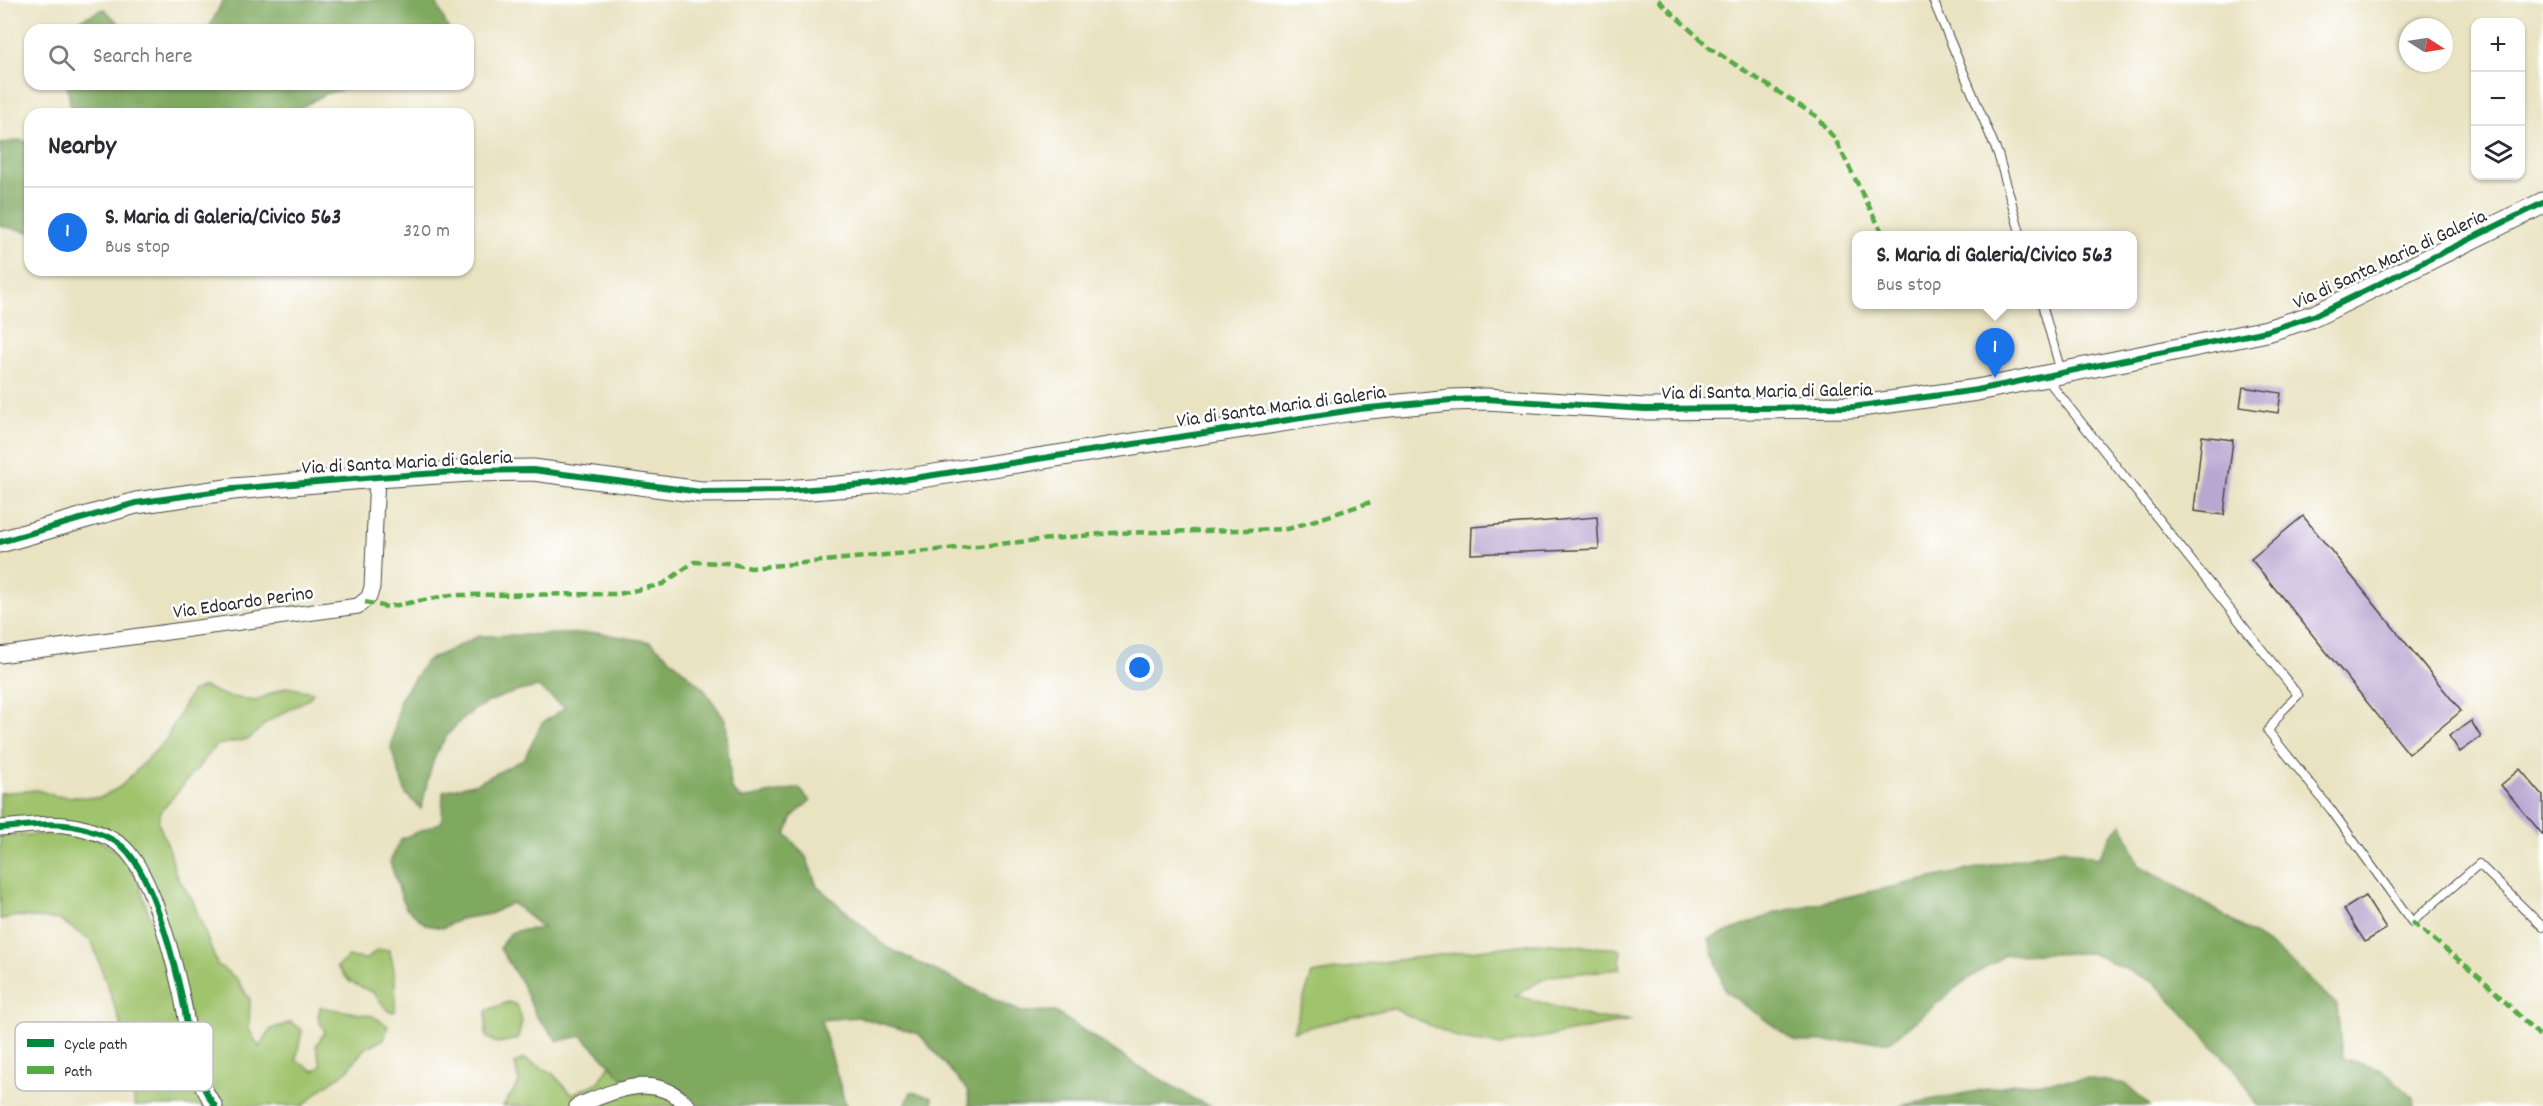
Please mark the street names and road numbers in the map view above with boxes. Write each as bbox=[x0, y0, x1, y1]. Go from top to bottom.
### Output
street label: Via di Santa Maria di Galeria bbox=[2289, 203, 2492, 318]
street label: Via di Santa Maria di Galeria bbox=[1661, 377, 1873, 409]
street label: Via di Santa Maria di Galeria bbox=[1175, 379, 1388, 437]
street label: Via di Santa Maria di Galeria bbox=[301, 444, 514, 483]
street label: Via Edoardo Perino bbox=[171, 580, 315, 628]

